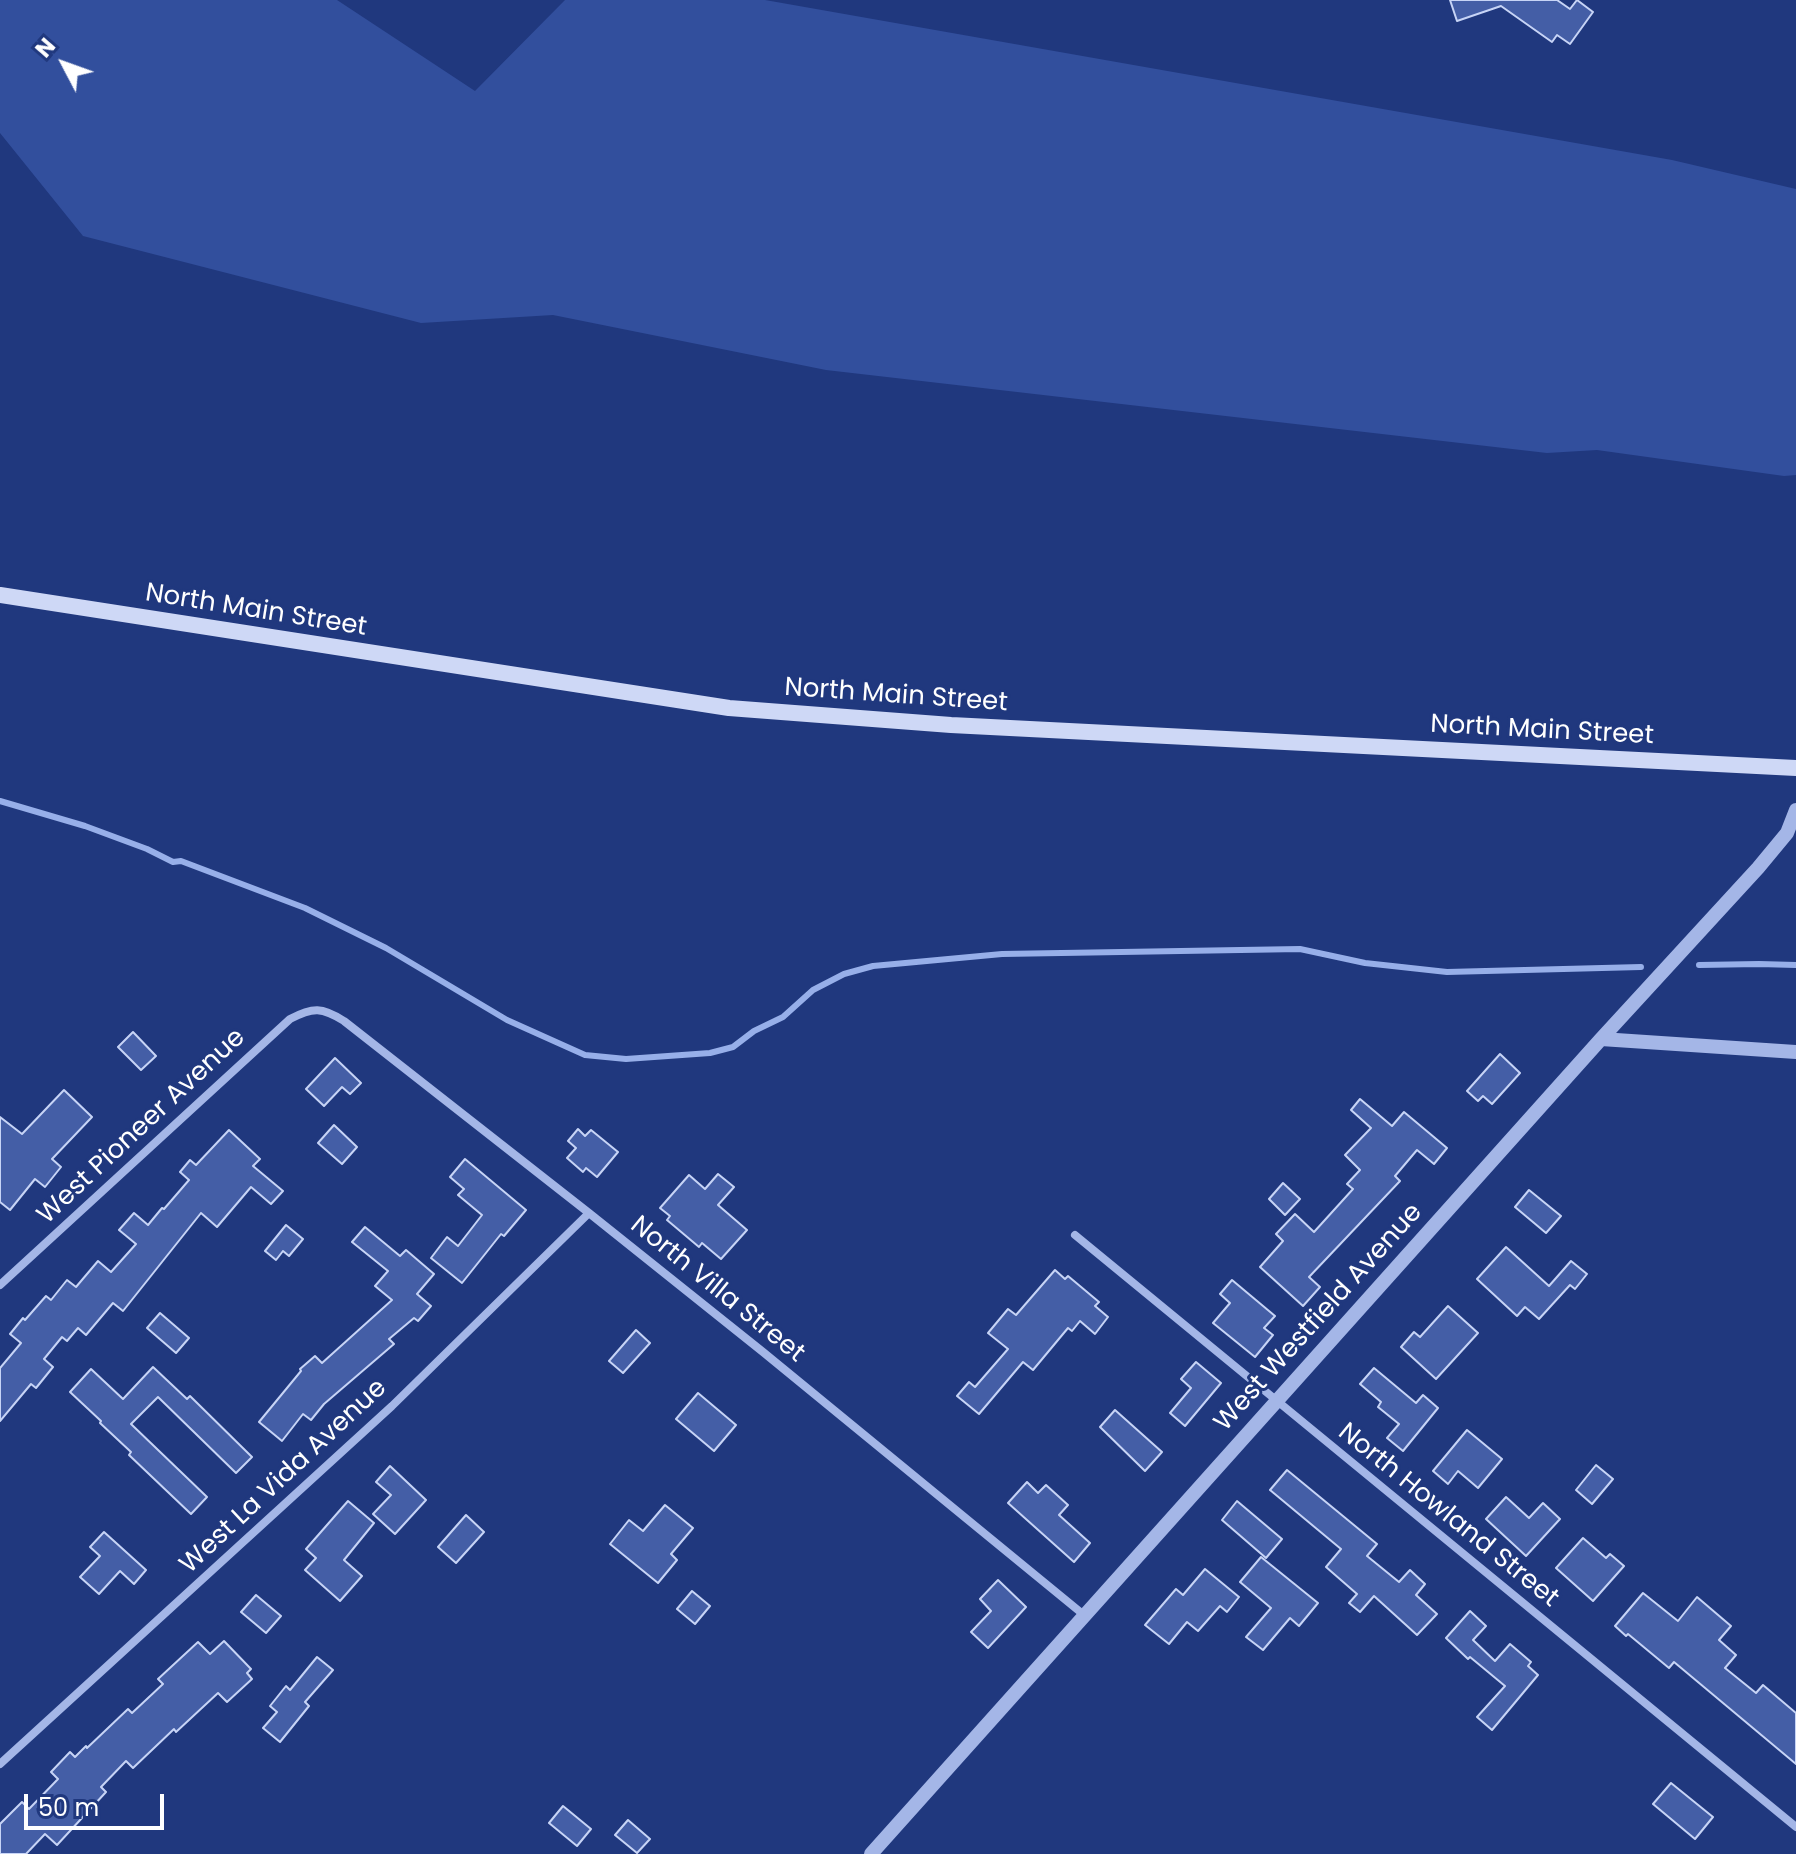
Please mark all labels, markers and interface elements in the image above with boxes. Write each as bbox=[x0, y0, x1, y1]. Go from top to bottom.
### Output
north arrow bbox=[24, 24, 104, 104]
text: N bbox=[28, 32, 63, 64]
street label: North Main Street bbox=[143, 578, 369, 644]
street label: North Main Street bbox=[783, 673, 1009, 719]
street label: North Main Street bbox=[1429, 710, 1655, 752]
street label: West Pioneer Avenue bbox=[32, 1023, 252, 1231]
street label: West Westfield Avenue bbox=[1209, 1198, 1429, 1438]
street label: North Villa Street bbox=[624, 1210, 810, 1370]
street label: West La Vida Avenue bbox=[174, 1373, 394, 1581]
street label: North Howland Street bbox=[1331, 1417, 1565, 1615]
scale bar bbox=[28, 1778, 168, 1828]
text: 50 m bbox=[38, 1791, 99, 1824]

